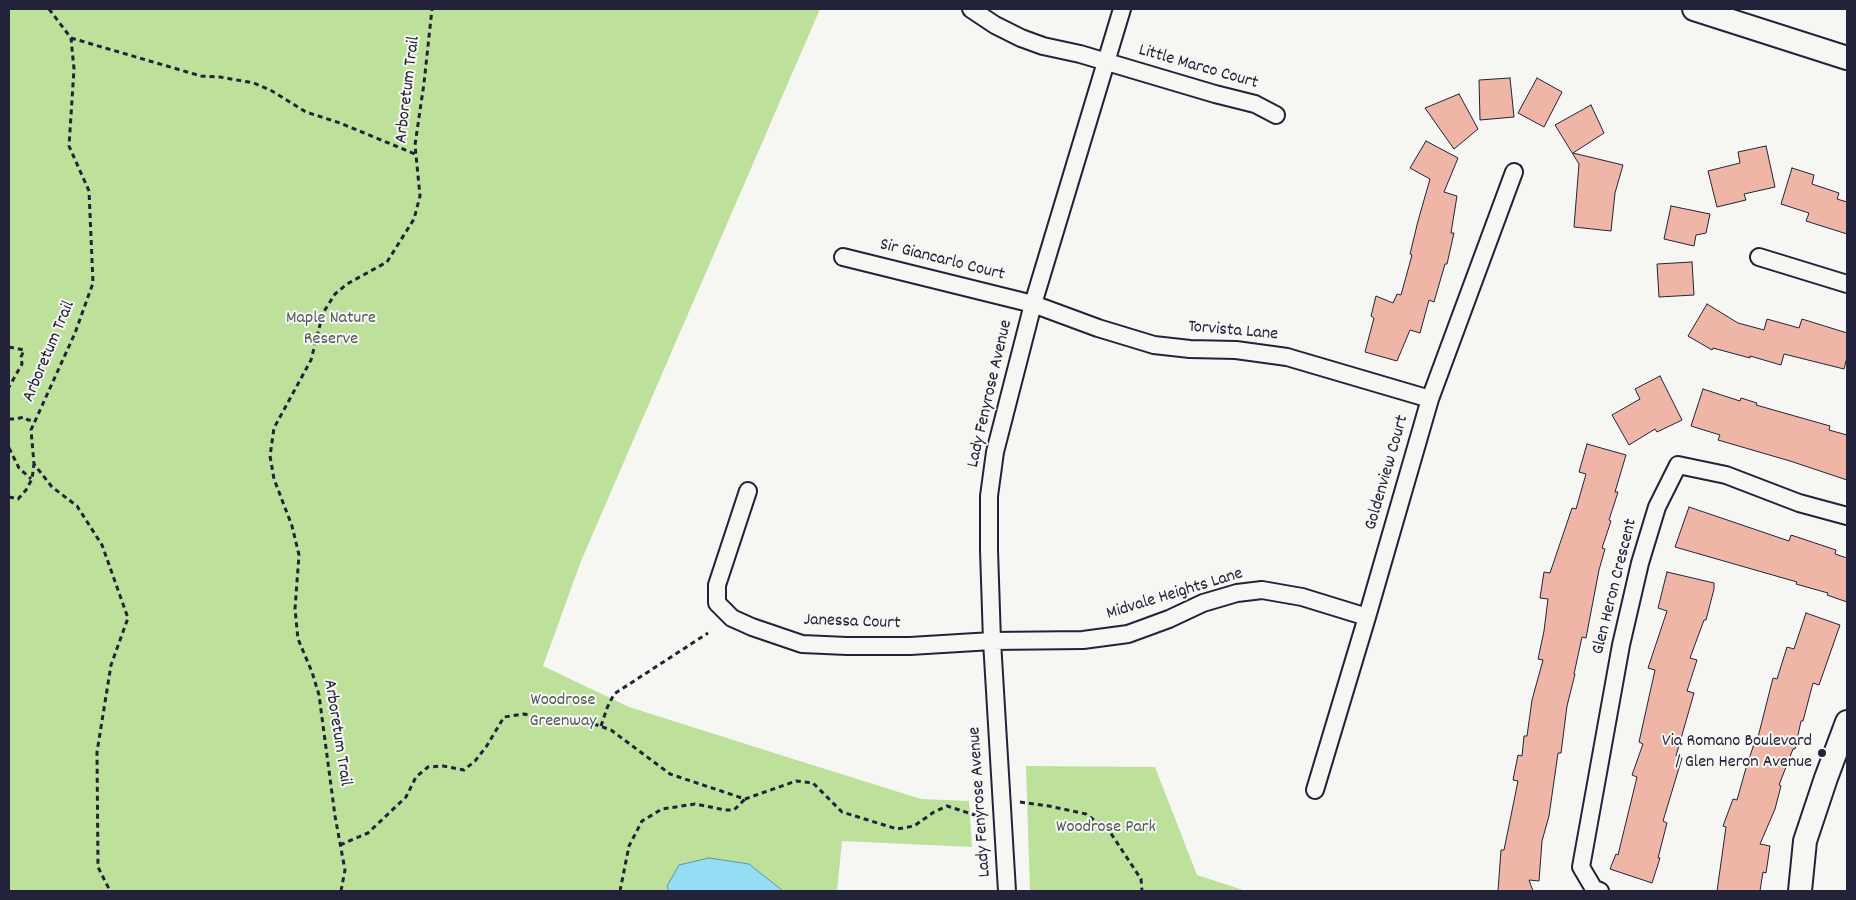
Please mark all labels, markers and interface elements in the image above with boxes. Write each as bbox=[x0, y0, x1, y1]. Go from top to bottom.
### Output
street label: Arboretum Trail bbox=[392, 35, 426, 145]
street label: Little Marco Court bbox=[1136, 41, 1260, 95]
street label: Sir Giancarlo Court bbox=[877, 235, 1007, 287]
street label: Arboretum Trail bbox=[19, 298, 81, 406]
park label: Maple Nature Reserve bbox=[286, 309, 376, 352]
street label: Torvista Lane bbox=[1187, 317, 1279, 347]
street label: Lady Fenyrose Avenue bbox=[964, 318, 1018, 470]
street label: Goldenview Court bbox=[1361, 413, 1415, 533]
street label: Glen Heron Crescent bbox=[1589, 517, 1643, 657]
street label: Midvale Heights Lane bbox=[1104, 564, 1246, 626]
street label: Janessa Court bbox=[803, 611, 901, 635]
street label: Arboretum Trail bbox=[317, 678, 355, 788]
park label: Woodrose Greenway bbox=[529, 691, 597, 734]
street label: Lady Fenyrose Avenue bbox=[965, 726, 997, 878]
place label: Via Romano Boulevard / Glen Heron Avenue bbox=[1662, 732, 1812, 774]
marker: Via Romano Boulevard / Glen Heron Avenue bbox=[1816, 747, 1828, 759]
park label: Woodrose Park bbox=[1056, 818, 1156, 840]

